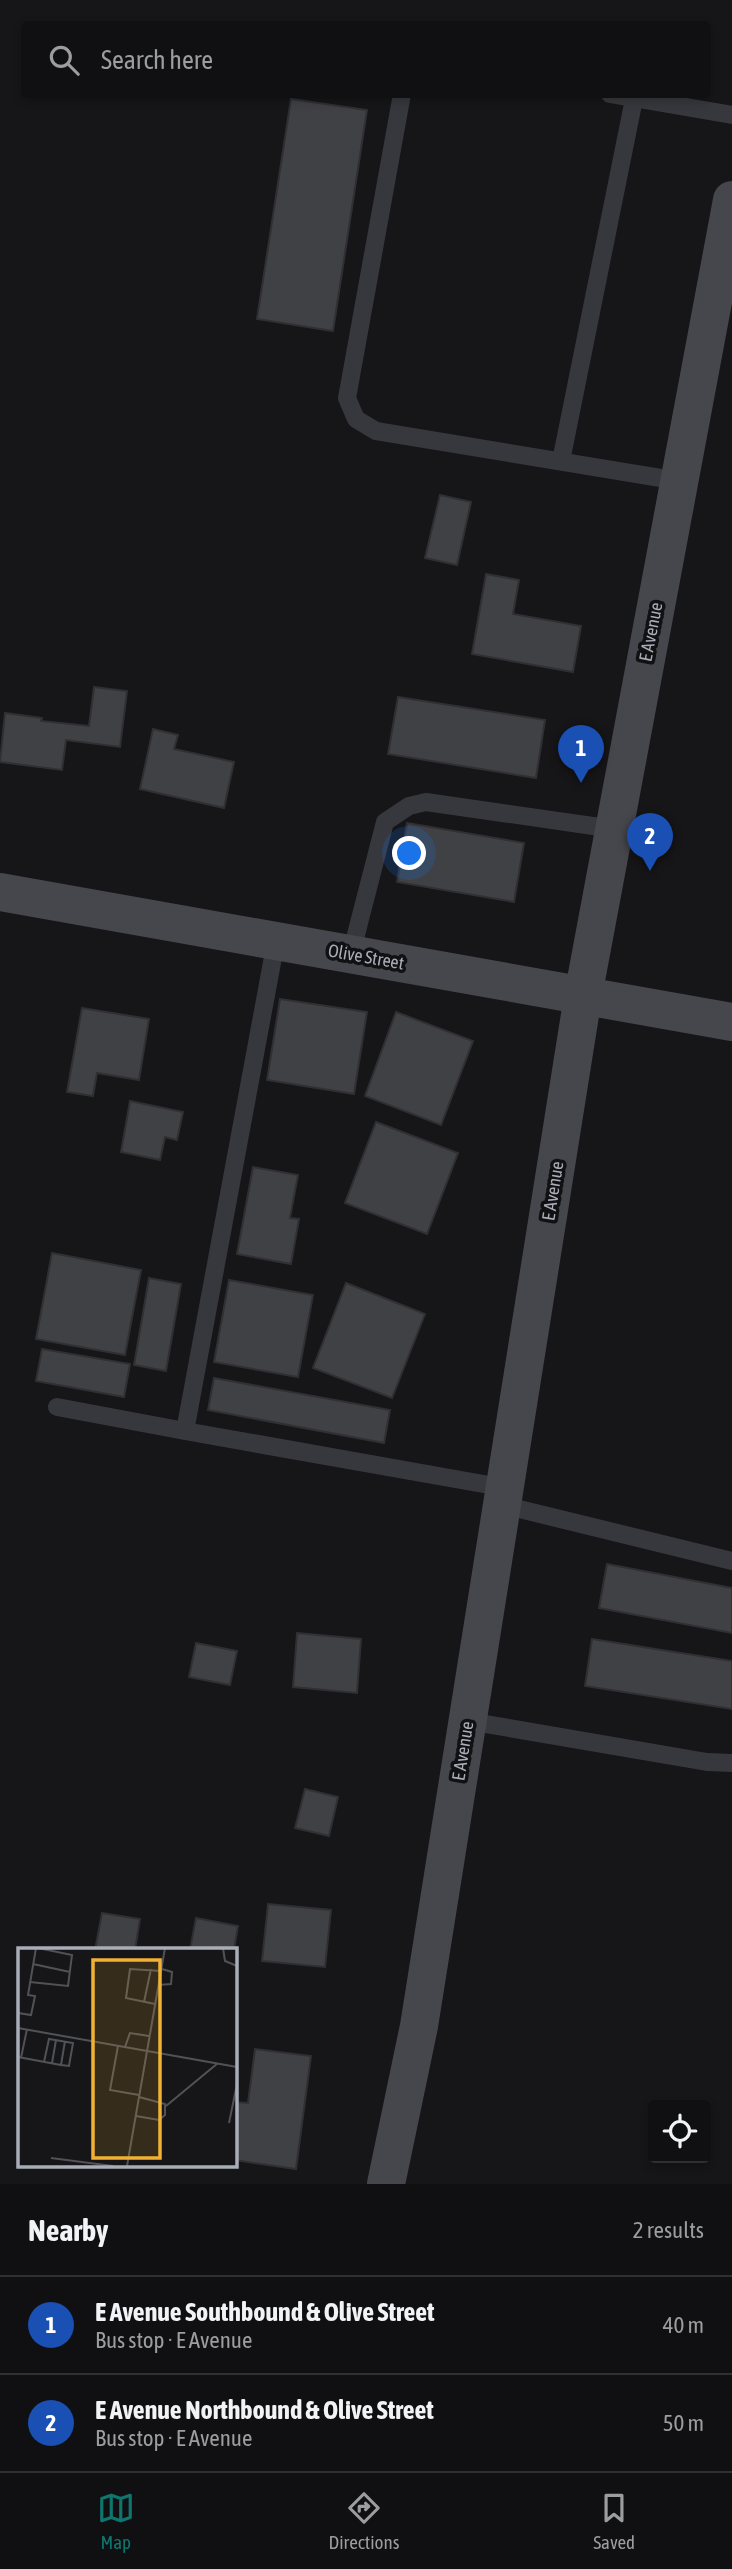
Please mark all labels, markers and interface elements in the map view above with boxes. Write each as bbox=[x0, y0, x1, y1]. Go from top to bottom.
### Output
search box bbox=[21, 21, 711, 98]
icon: search bbox=[45, 41, 83, 79]
text: Search here bbox=[101, 45, 213, 75]
street label: E Avenue bbox=[634, 600, 667, 663]
pin: 1 bbox=[558, 725, 604, 783]
pin: 2 bbox=[627, 813, 673, 871]
your location bbox=[392, 836, 426, 870]
street label: Olive Street bbox=[326, 939, 406, 974]
street label: E Avenue bbox=[537, 1160, 568, 1222]
street label: E Avenue bbox=[447, 1720, 478, 1782]
inset map bbox=[18, 1948, 236, 2166]
map controls bbox=[648, 2100, 711, 2163]
button: locate bbox=[648, 2100, 711, 2163]
text: Nearby bbox=[28, 2213, 108, 2247]
text: 2 results bbox=[633, 2217, 704, 2243]
text: E Avenue Southbound & Olive Street bbox=[95, 2297, 435, 2327]
text: 1 bbox=[46, 2312, 56, 2338]
text: 40 m bbox=[663, 2312, 704, 2338]
text: Bus stop · E Avenue bbox=[95, 2327, 252, 2353]
text: E Avenue Northbound & Olive Street bbox=[95, 2395, 434, 2425]
text: 2 bbox=[46, 2410, 56, 2436]
text: 50 m bbox=[663, 2410, 704, 2436]
text: Bus stop · E Avenue bbox=[95, 2425, 252, 2451]
tab: Map bbox=[97, 2489, 135, 2553]
tab: Directions bbox=[329, 2489, 399, 2553]
tab: Saved bbox=[593, 2489, 635, 2553]

